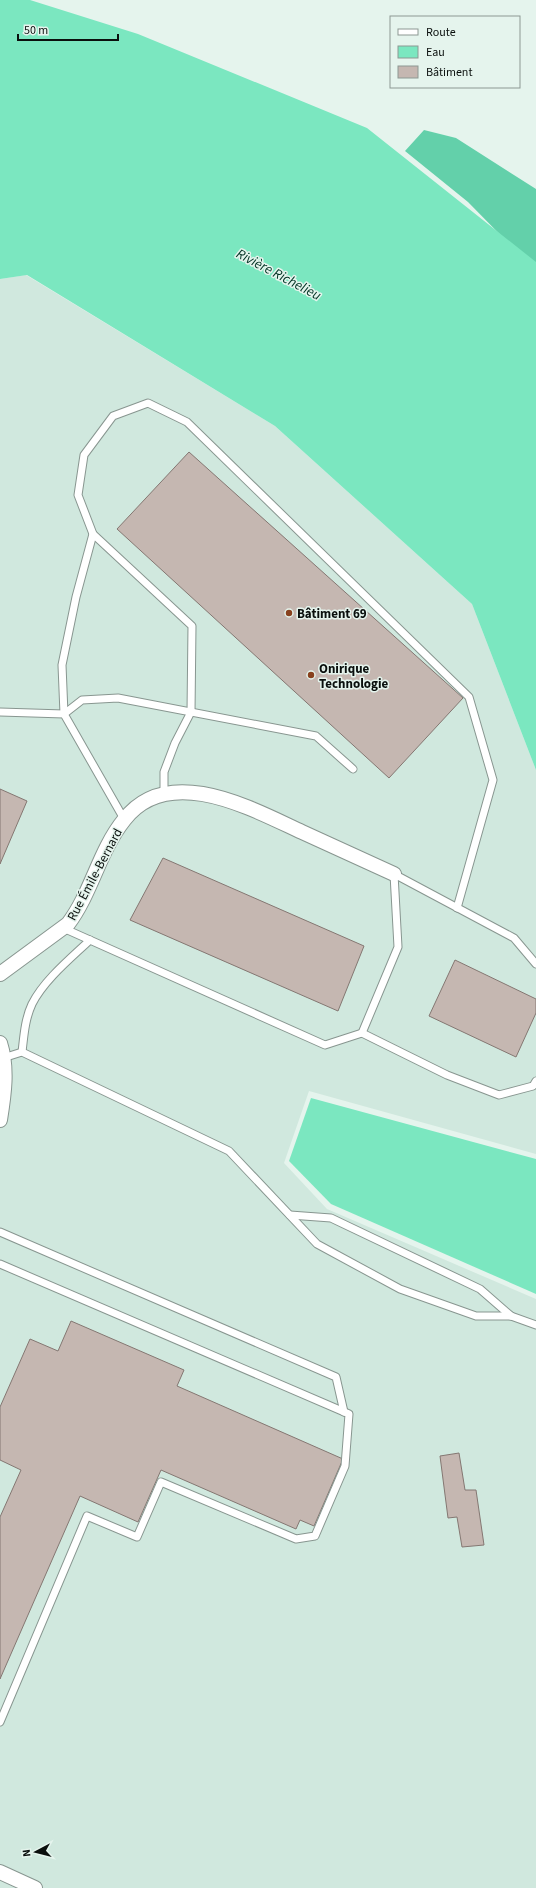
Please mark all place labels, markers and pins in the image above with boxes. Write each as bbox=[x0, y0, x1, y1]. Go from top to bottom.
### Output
place label: Bâtiment 69 bbox=[297, 605, 367, 623]
marker: Bâtiment 69 bbox=[284, 608, 294, 618]
place label: Onirique Technologie bbox=[319, 660, 389, 693]
marker: Onirique Technologie bbox=[306, 670, 316, 680]

